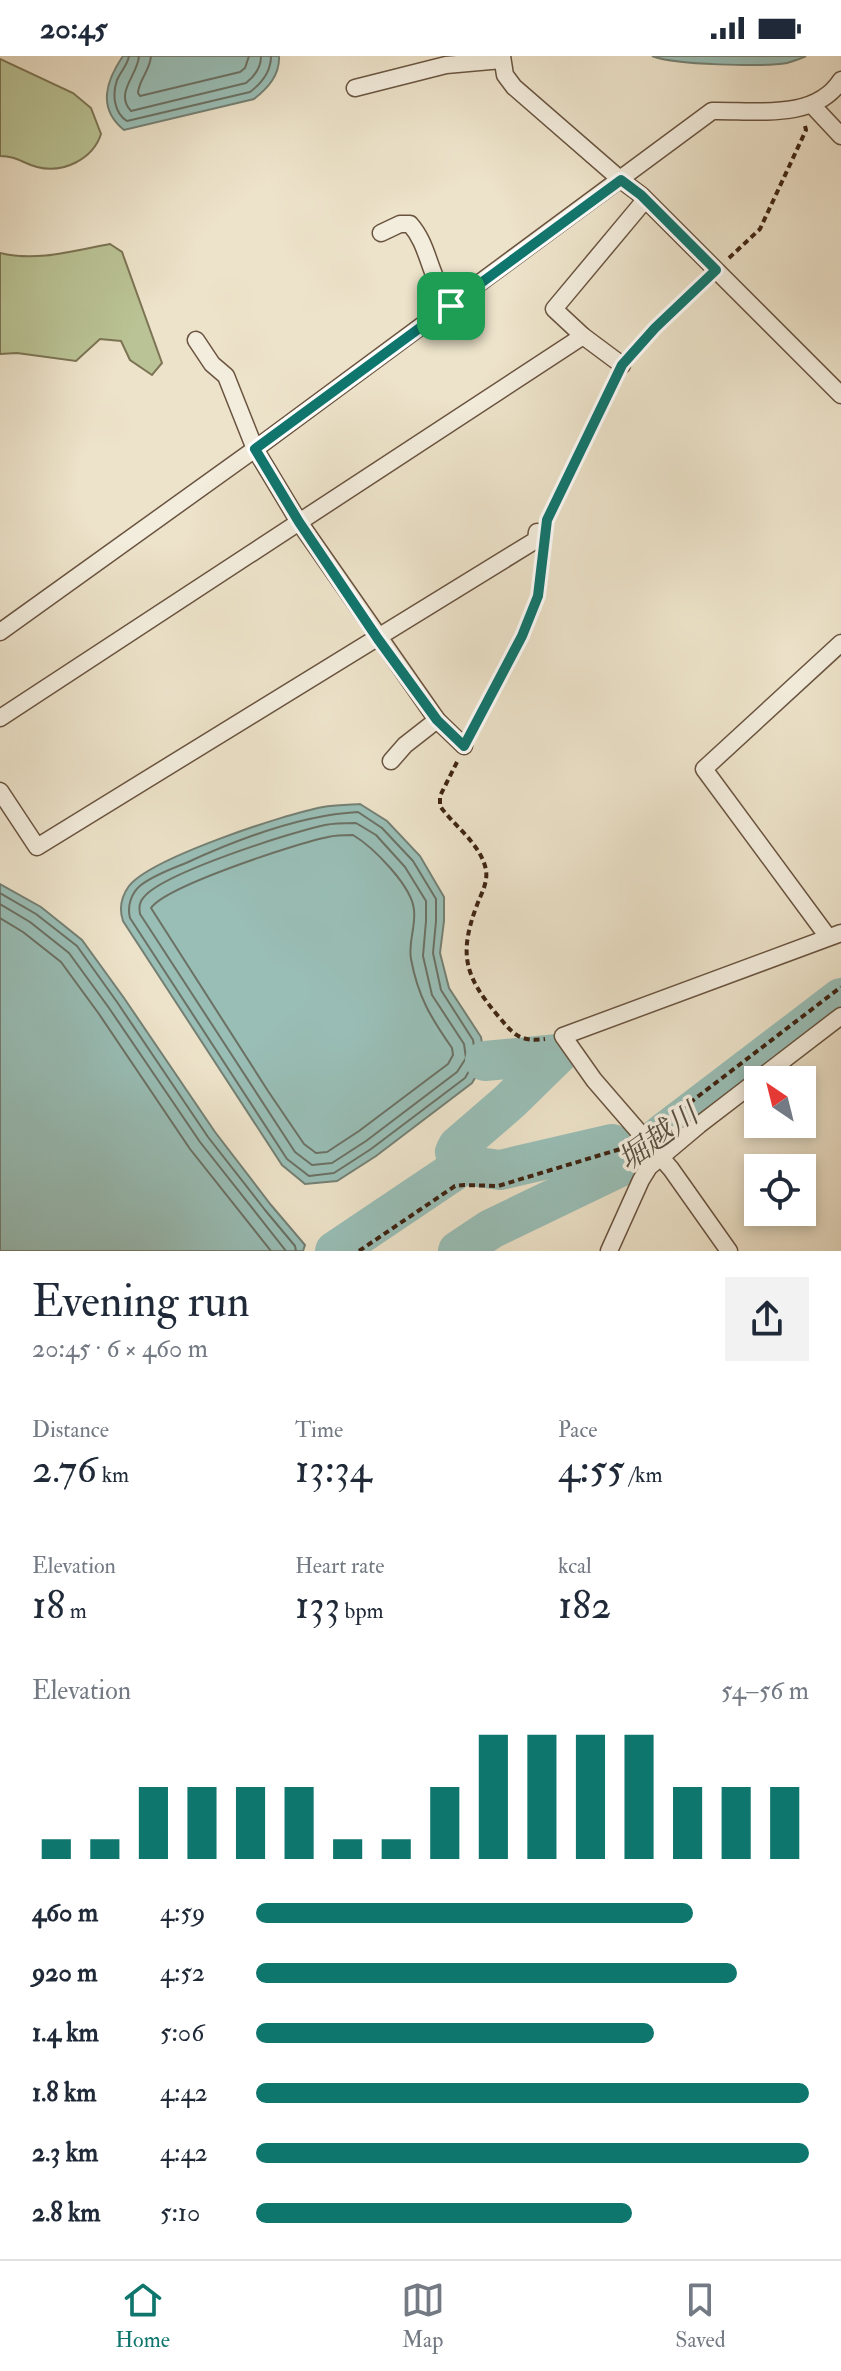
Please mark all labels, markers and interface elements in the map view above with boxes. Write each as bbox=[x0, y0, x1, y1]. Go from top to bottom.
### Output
text: 20:45 bbox=[40, 10, 107, 47]
pin bbox=[417, 272, 485, 340]
icon: arrive bbox=[429, 284, 473, 328]
north arrow bbox=[744, 1066, 816, 1138]
map controls bbox=[744, 1066, 816, 1226]
water label: 堀越川 bbox=[611, 1094, 708, 1179]
button: locate bbox=[744, 1154, 816, 1226]
text: Evening run bbox=[32, 1275, 250, 1330]
button: share bbox=[725, 1277, 809, 1361]
text: 20:45 · 6 × 460 m bbox=[32, 1333, 208, 1365]
text: Distance bbox=[32, 1416, 109, 1444]
text: Time bbox=[295, 1416, 343, 1444]
text: Pace bbox=[558, 1416, 597, 1444]
text: 2.76 bbox=[32, 1444, 97, 1495]
text: 13:34 bbox=[295, 1444, 371, 1495]
text: 4:55 bbox=[558, 1444, 625, 1495]
text: km bbox=[97, 1461, 129, 1489]
text: /km bbox=[625, 1461, 663, 1489]
text: Elevation bbox=[32, 1552, 116, 1580]
text: Heart rate bbox=[295, 1552, 385, 1580]
text: kcal bbox=[558, 1552, 592, 1580]
text: 18 bbox=[32, 1580, 65, 1631]
text: 133 bbox=[295, 1580, 340, 1631]
text: 182 bbox=[558, 1580, 611, 1631]
text: m bbox=[65, 1597, 87, 1625]
text: bpm bbox=[340, 1597, 384, 1625]
text: Elevation bbox=[32, 1675, 131, 1707]
text: 54–56 m bbox=[721, 1675, 809, 1707]
text: 460 m bbox=[32, 1897, 98, 1929]
text: 4:59 bbox=[160, 1897, 205, 1929]
text: 920 m bbox=[32, 1957, 97, 1989]
text: 4:52 bbox=[160, 1957, 205, 1989]
text: 1.4 km bbox=[32, 2017, 99, 2049]
text: 5:06 bbox=[160, 2017, 204, 2049]
text: 1.8 km bbox=[32, 2077, 97, 2109]
text: 4:42 bbox=[160, 2077, 208, 2109]
text: 2.3 km bbox=[32, 2137, 98, 2169]
text: 4:42 bbox=[160, 2137, 208, 2169]
text: 2.8 km bbox=[32, 2197, 100, 2229]
text: 5:10 bbox=[160, 2197, 200, 2229]
tab: Home bbox=[115, 2278, 170, 2354]
tab: Map bbox=[401, 2278, 445, 2354]
tab: Saved bbox=[675, 2278, 726, 2354]

